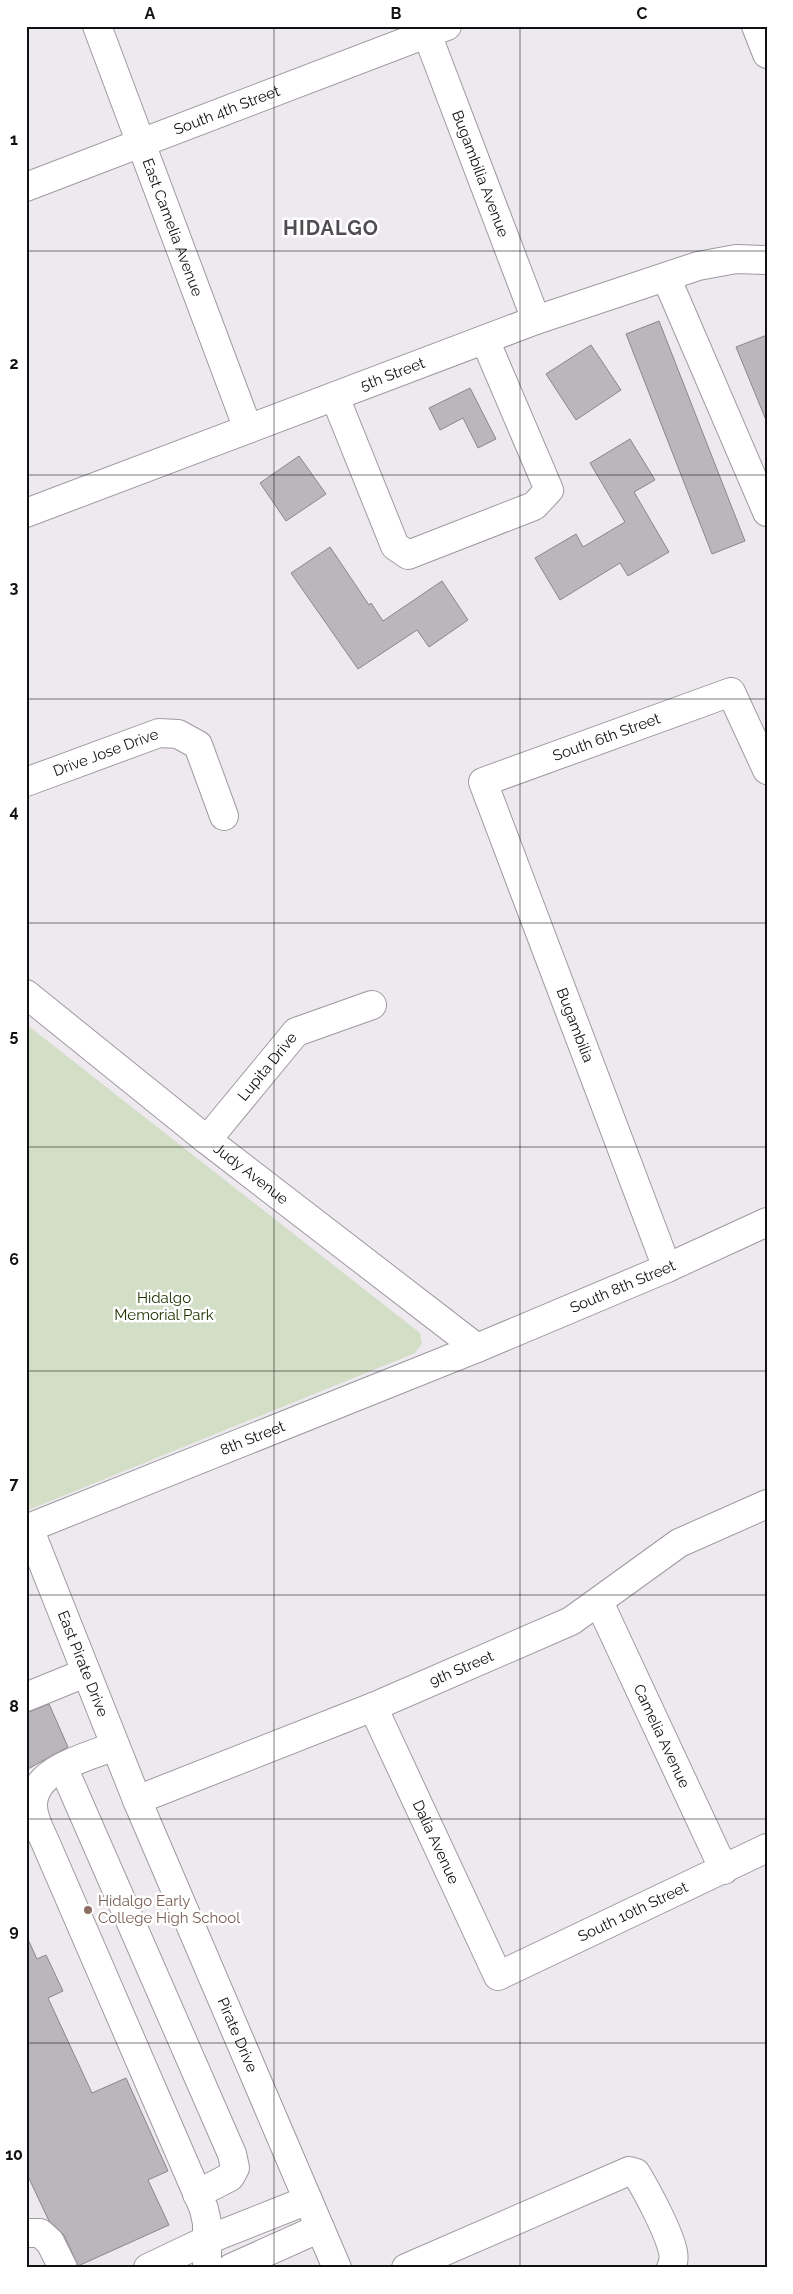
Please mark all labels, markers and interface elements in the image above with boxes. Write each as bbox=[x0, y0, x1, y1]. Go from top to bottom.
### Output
text: A bbox=[145, 4, 156, 23]
text: B bbox=[391, 4, 402, 23]
text: C bbox=[637, 4, 648, 23]
street label: South 4th Street bbox=[171, 82, 282, 139]
street label: Bugambilia Avenue bbox=[448, 108, 513, 240]
text: 1 bbox=[10, 130, 18, 149]
street label: East Camelia Avenue bbox=[138, 156, 207, 299]
district label: HIDALGO bbox=[283, 216, 379, 240]
text: 2 bbox=[9, 354, 19, 373]
street label: 5th Street bbox=[358, 354, 427, 395]
text: 3 bbox=[10, 578, 19, 597]
street label: South 6th Street bbox=[550, 709, 663, 765]
street label: Drive Jose Drive bbox=[51, 725, 161, 780]
text: 4 bbox=[9, 802, 19, 821]
street label: Bugambilia bbox=[553, 985, 597, 1065]
text: 5 bbox=[10, 1026, 19, 1045]
street label: Lupita Drive bbox=[234, 1029, 301, 1104]
street label: Judy Avenue bbox=[210, 1139, 292, 1208]
text: 6 bbox=[9, 1250, 19, 1269]
street label: South 8th Street bbox=[567, 1256, 678, 1317]
park label: Hidalgo Memorial Park bbox=[114, 1289, 214, 1324]
street label: 8th Street bbox=[217, 1417, 287, 1459]
text: 7 bbox=[10, 1474, 19, 1493]
street label: East Pirate Drive bbox=[54, 1608, 112, 1720]
street label: 9th Street bbox=[427, 1647, 496, 1690]
street label: Camelia Avenue bbox=[630, 1681, 694, 1791]
text: 8 bbox=[9, 1697, 19, 1716]
street label: Dalia Avenue bbox=[409, 1797, 463, 1887]
street label: South 10th Street bbox=[575, 1878, 691, 1946]
place label: Hidalgo Early College High School bbox=[98, 1892, 241, 1927]
marker: Hidalgo Early College High School bbox=[82, 1904, 94, 1916]
text: 9 bbox=[9, 1921, 19, 1940]
street label: Pirate Drive bbox=[213, 1995, 261, 2075]
text: 10 bbox=[5, 2145, 23, 2164]

